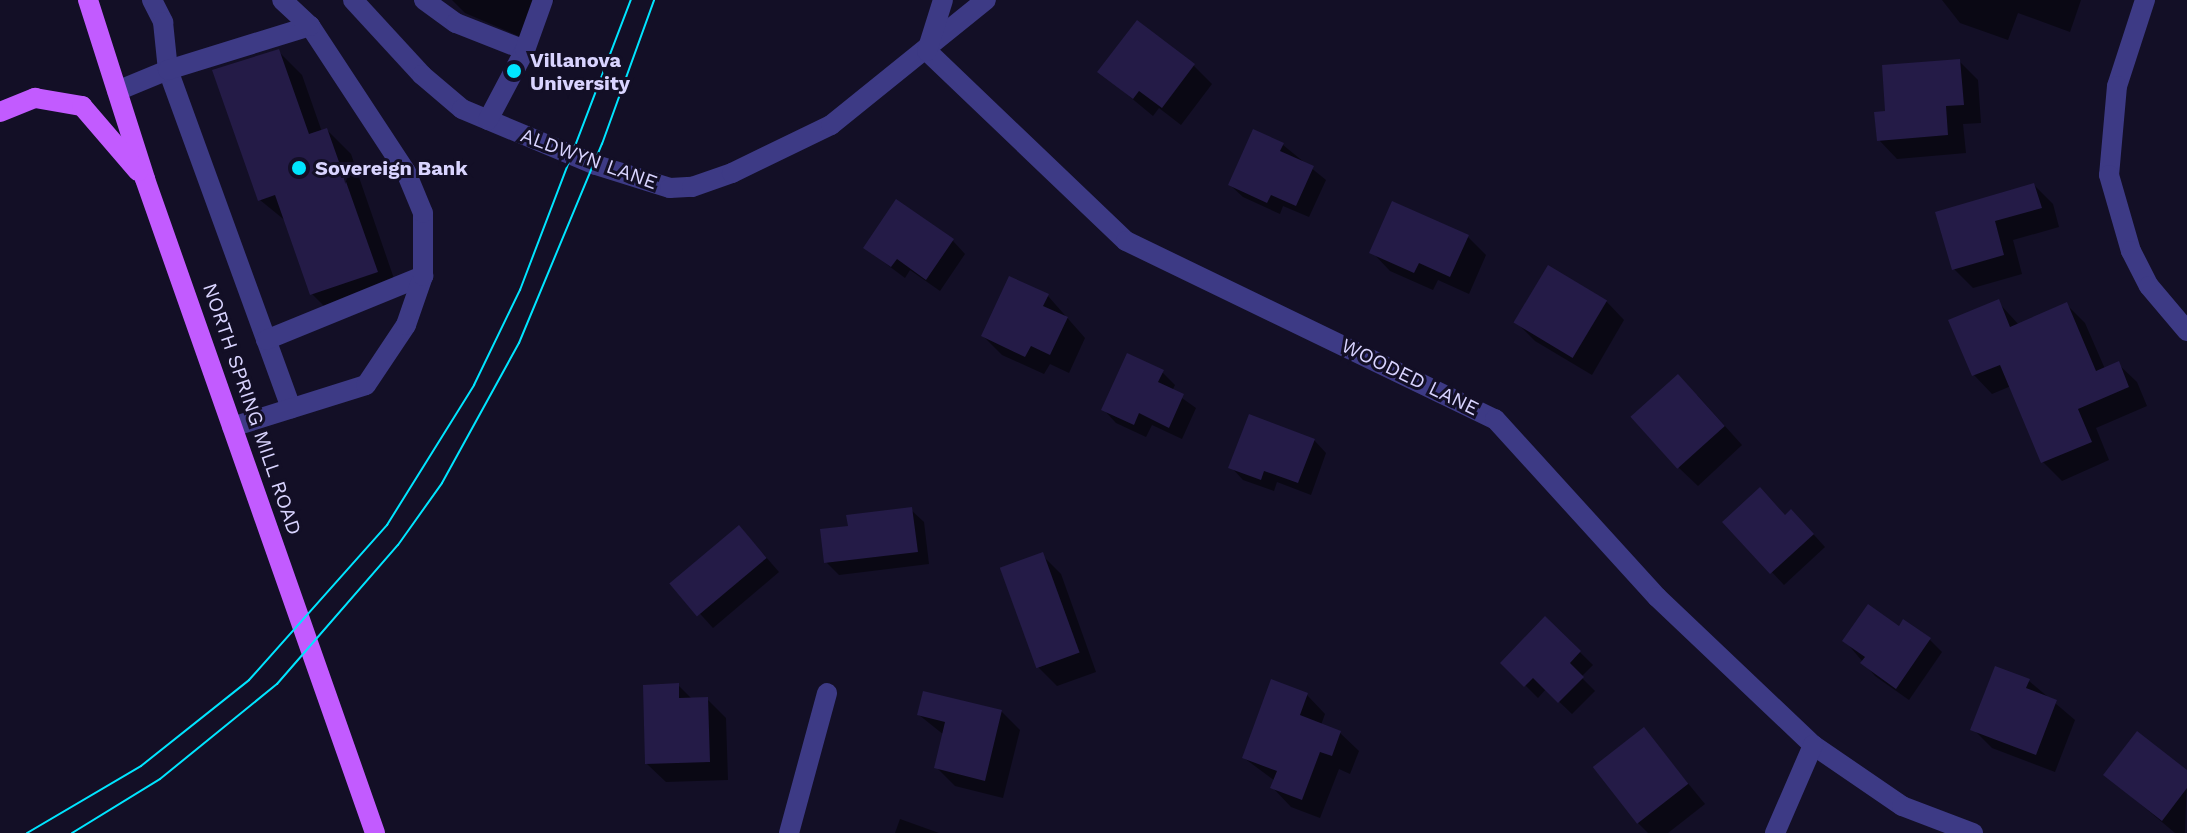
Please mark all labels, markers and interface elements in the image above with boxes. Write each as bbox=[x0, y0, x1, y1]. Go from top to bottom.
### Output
place label: Villanova University bbox=[530, 48, 630, 95]
marker: Villanova University bbox=[505, 62, 523, 80]
street label: ALDWYN LANE bbox=[517, 123, 661, 195]
place label: Sovereign Bank bbox=[315, 156, 468, 180]
marker: Sovereign Bank bbox=[290, 159, 308, 177]
street label: NORTH SPRING MILL ROAD bbox=[197, 280, 307, 538]
street label: WOODED LANE bbox=[1337, 333, 1483, 421]

